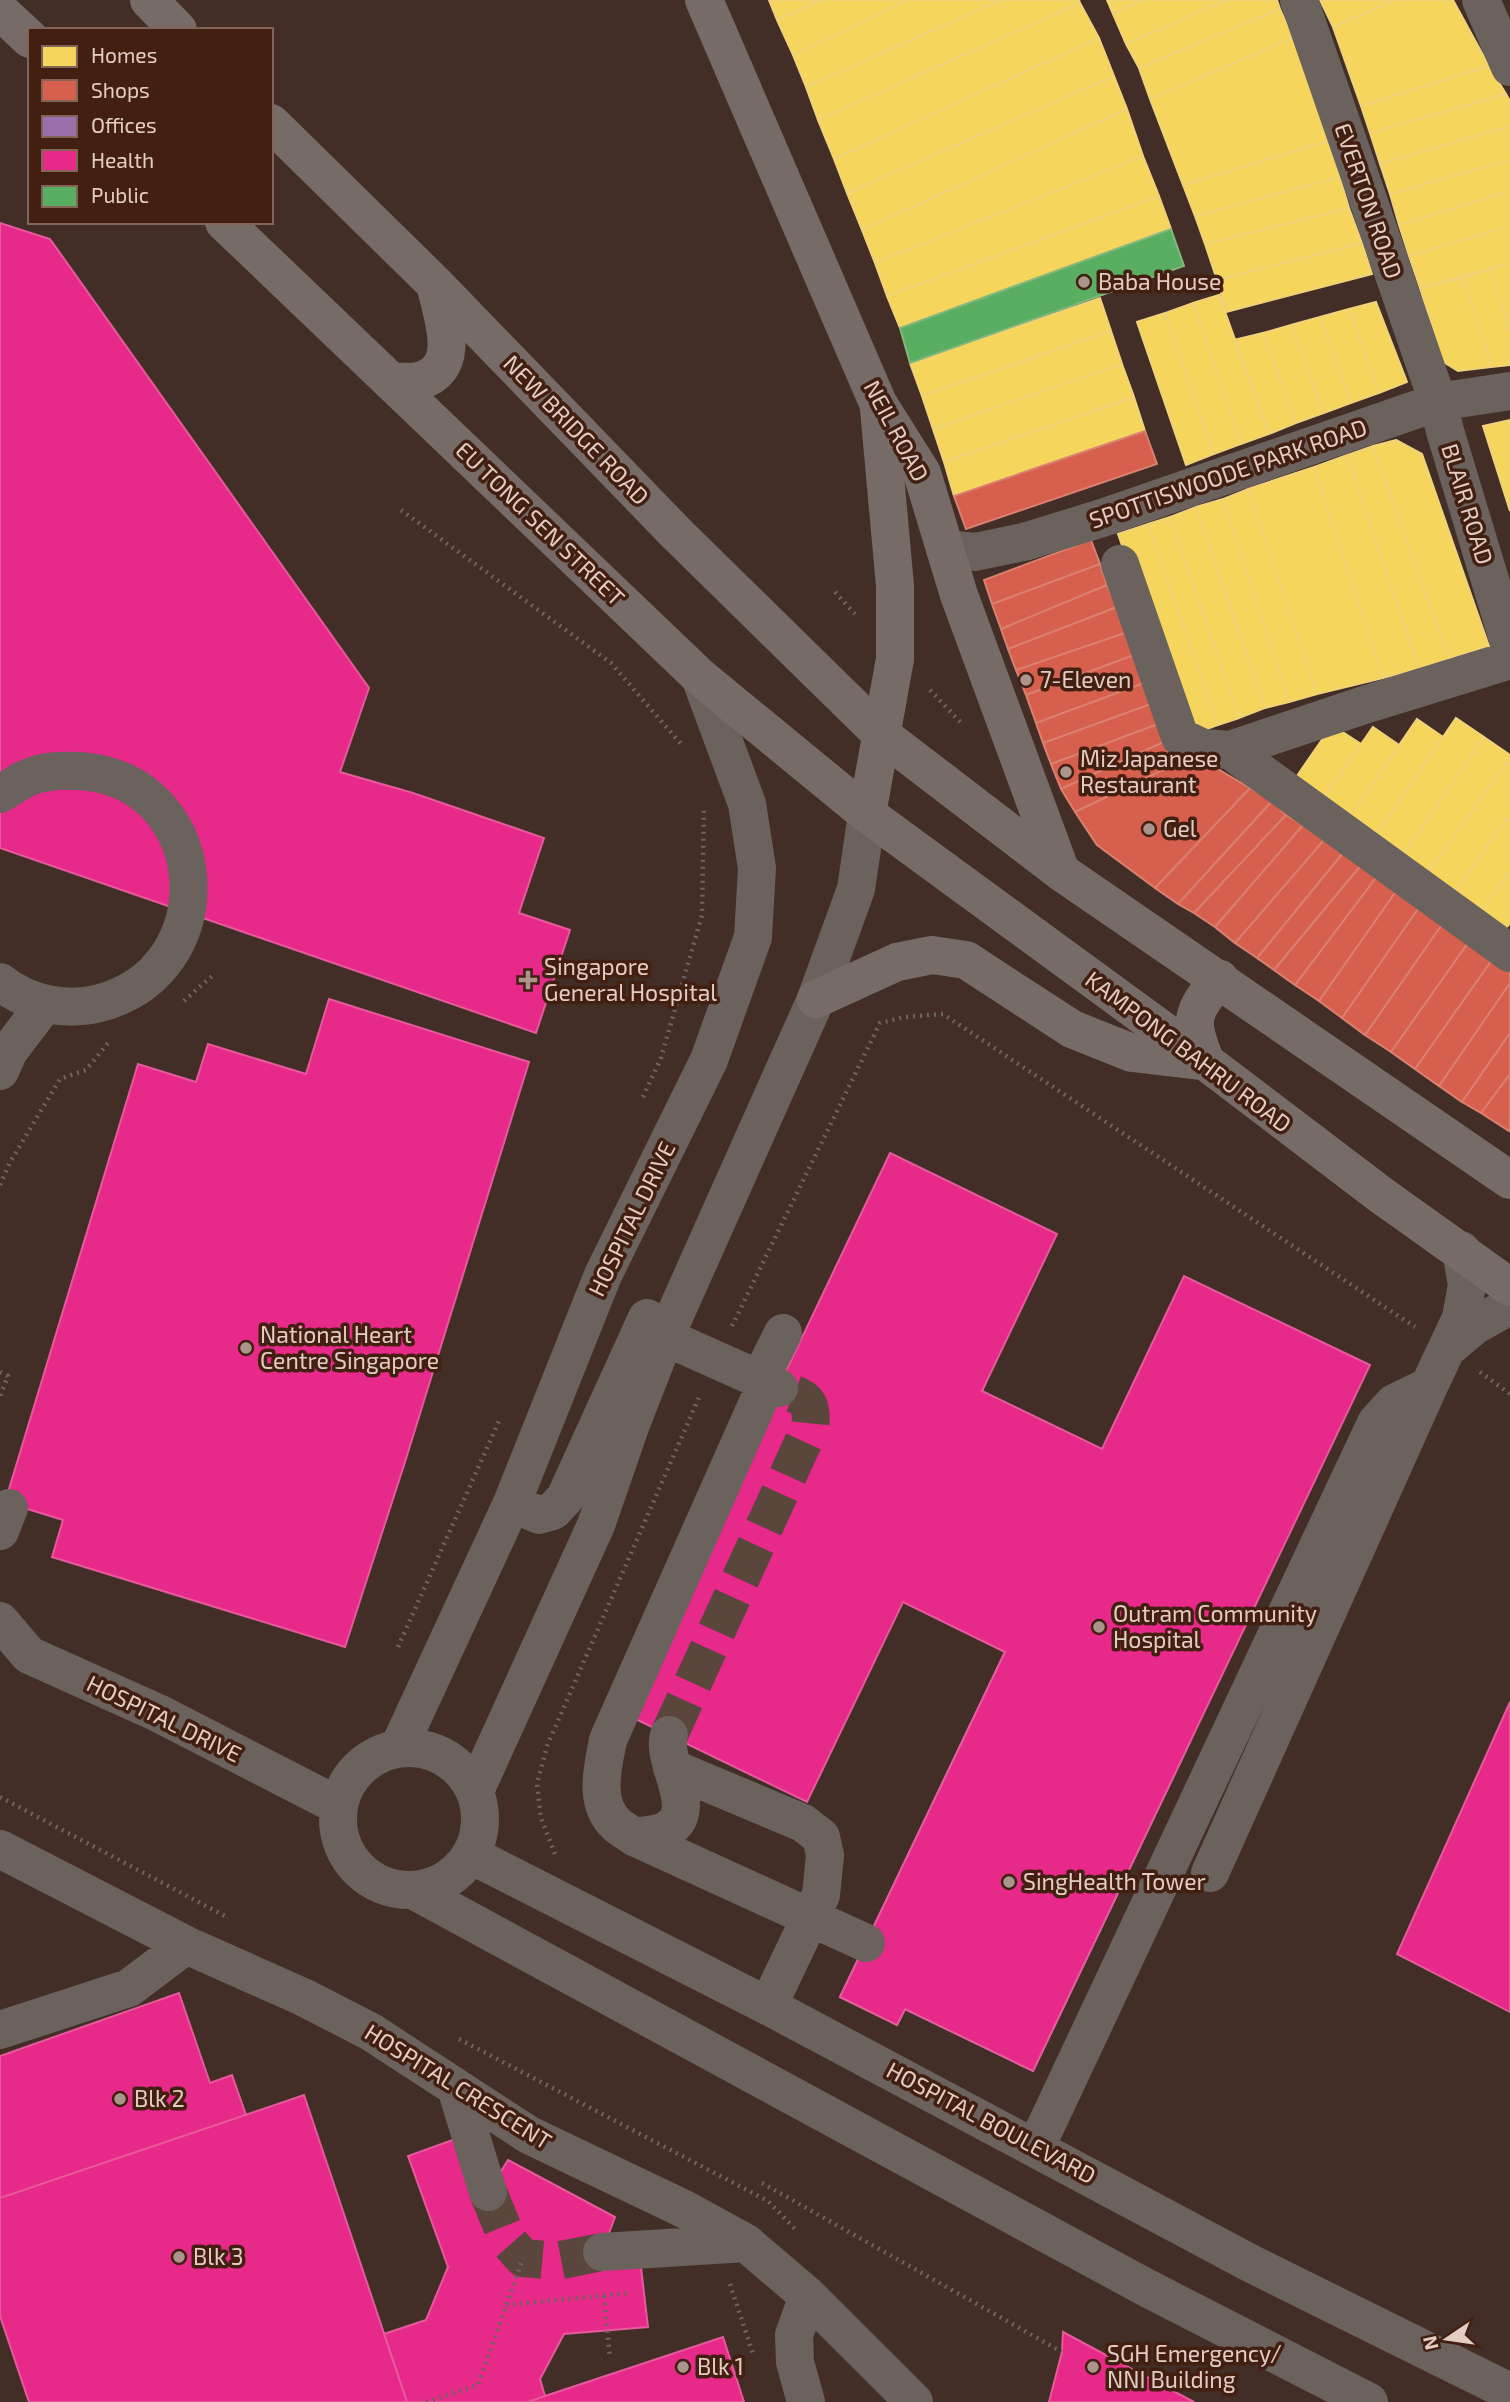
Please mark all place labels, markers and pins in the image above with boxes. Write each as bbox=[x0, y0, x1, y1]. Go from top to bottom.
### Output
place label: Baba House bbox=[1098, 267, 1221, 295]
marker: Baba House bbox=[1076, 274, 1092, 290]
place label: 7-Eleven bbox=[1040, 665, 1131, 693]
marker: 7-Eleven bbox=[1018, 672, 1034, 688]
place label: Miz Japanese Restaurant bbox=[1080, 744, 1218, 798]
marker: Miz Japanese Restaurant bbox=[1058, 764, 1074, 780]
place label: Gel bbox=[1163, 814, 1197, 842]
marker: Gel bbox=[1141, 821, 1157, 837]
place label: Singapore General Hospital bbox=[544, 952, 717, 1006]
marker: Singapore General Hospital bbox=[518, 970, 538, 990]
place label: National Heart Centre Singapore bbox=[260, 1320, 439, 1374]
marker: National Heart Centre Singapore bbox=[238, 1340, 254, 1356]
place label: Outram Community Hospital bbox=[1113, 1599, 1317, 1653]
marker: Outram Community Hospital bbox=[1091, 1619, 1107, 1635]
place label: SingHealth Tower bbox=[1023, 1867, 1206, 1895]
marker: SingHealth Tower bbox=[1001, 1874, 1017, 1890]
place label: Blk 2 bbox=[134, 2084, 185, 2112]
marker: Blk 2 bbox=[112, 2091, 128, 2107]
place label: Blk 3 bbox=[193, 2242, 244, 2270]
marker: Blk 3 bbox=[171, 2249, 187, 2265]
place label: SGH Emergency/ NNI Building bbox=[1107, 2339, 1282, 2393]
place label: Blk 1 bbox=[697, 2352, 744, 2380]
marker: Blk 1 bbox=[675, 2359, 691, 2375]
marker: SGH Emergency/ NNI Building bbox=[1085, 2359, 1101, 2375]

